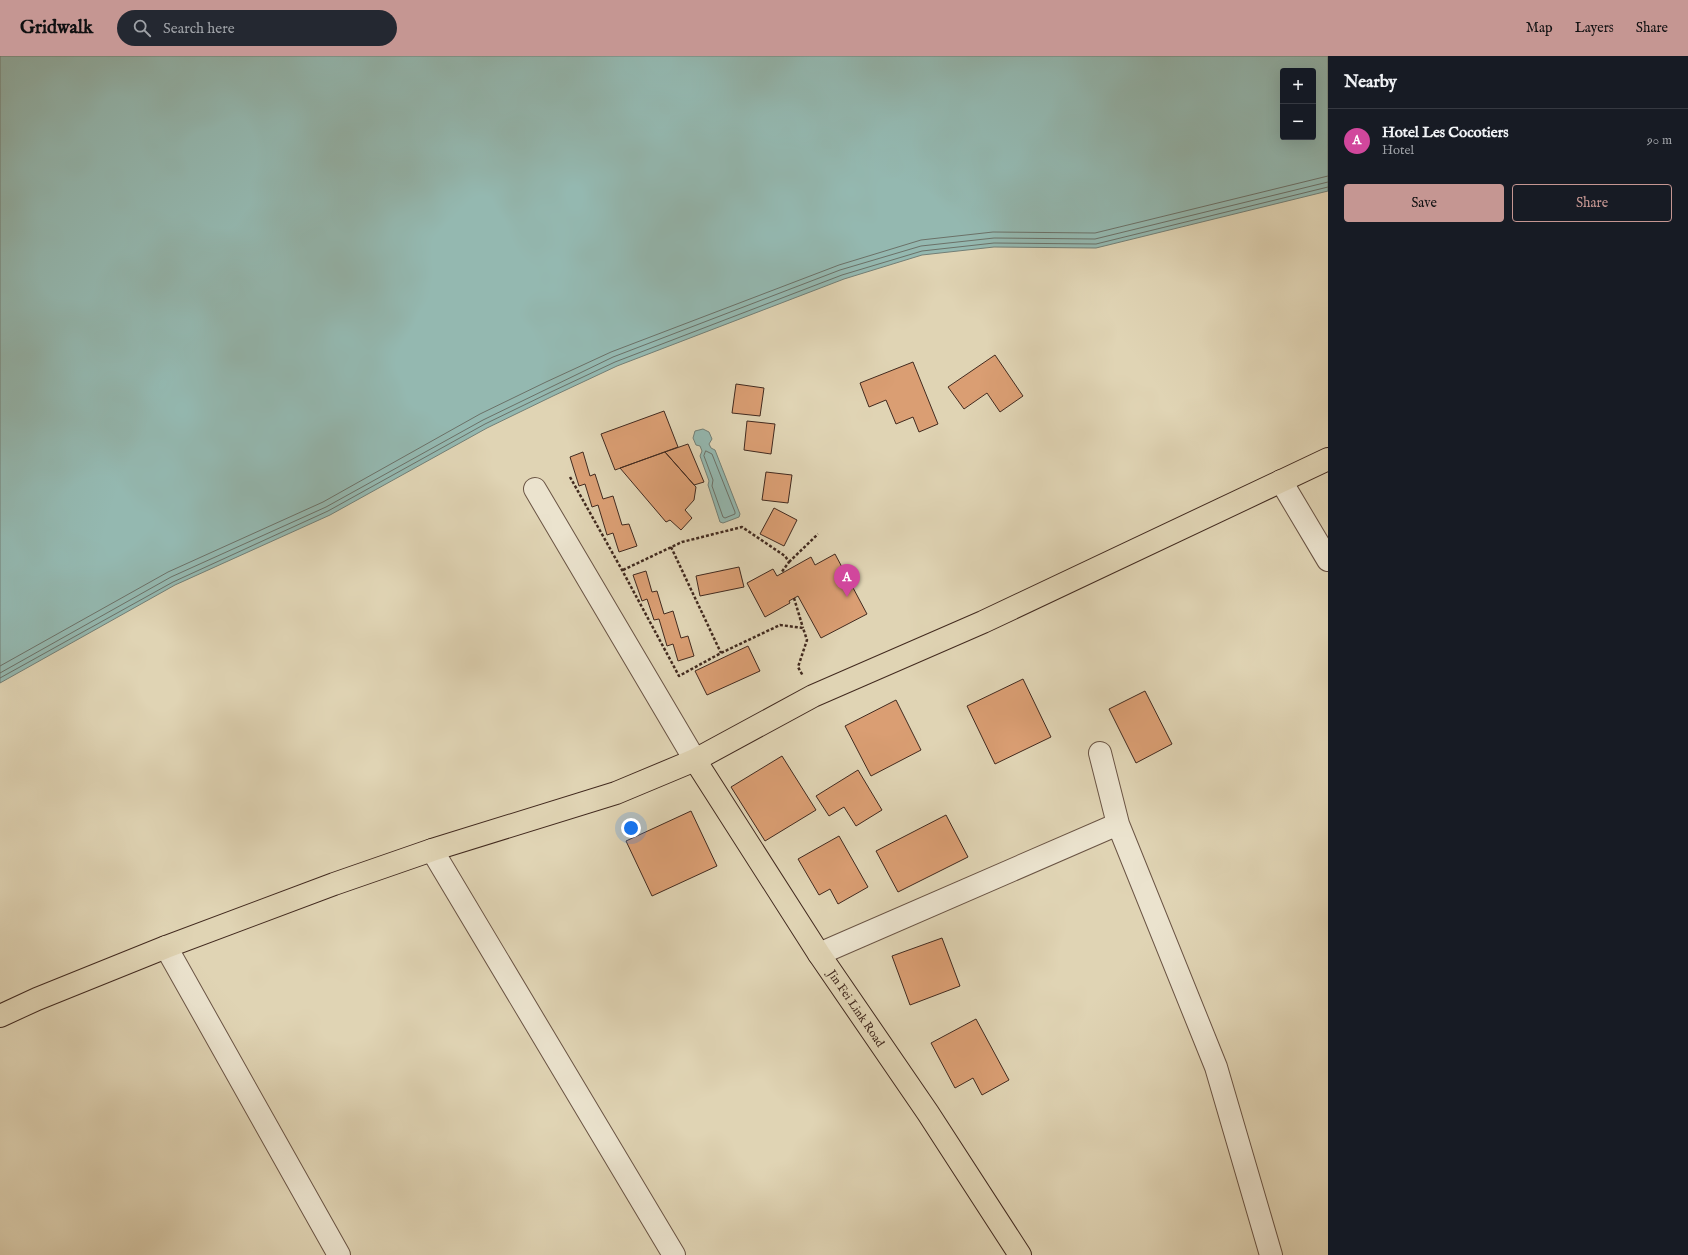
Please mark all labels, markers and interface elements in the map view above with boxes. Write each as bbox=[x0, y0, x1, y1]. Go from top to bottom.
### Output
search box bbox=[117, 10, 397, 46]
text: Gridwalk bbox=[20, 16, 93, 40]
icon: search bbox=[131, 17, 153, 39]
text: Search here bbox=[163, 19, 235, 38]
text: Map bbox=[1526, 19, 1553, 37]
text: Layers bbox=[1575, 19, 1614, 37]
text: Share bbox=[1636, 19, 1668, 37]
map controls bbox=[1280, 68, 1316, 140]
button: + bbox=[1280, 68, 1316, 104]
text: Nearby bbox=[1344, 72, 1397, 93]
button: − bbox=[1280, 104, 1316, 140]
text: Hotel Les Cocotiers bbox=[1382, 123, 1508, 142]
text: A bbox=[1353, 132, 1361, 149]
text: 90 m bbox=[1647, 132, 1672, 149]
text: Hotel bbox=[1382, 142, 1414, 159]
button: Save bbox=[1344, 184, 1504, 222]
button: Share bbox=[1512, 184, 1672, 222]
pin: A bbox=[834, 564, 860, 597]
your location bbox=[621, 818, 641, 838]
street label: Jin Fei Link Road bbox=[822, 965, 888, 1050]

